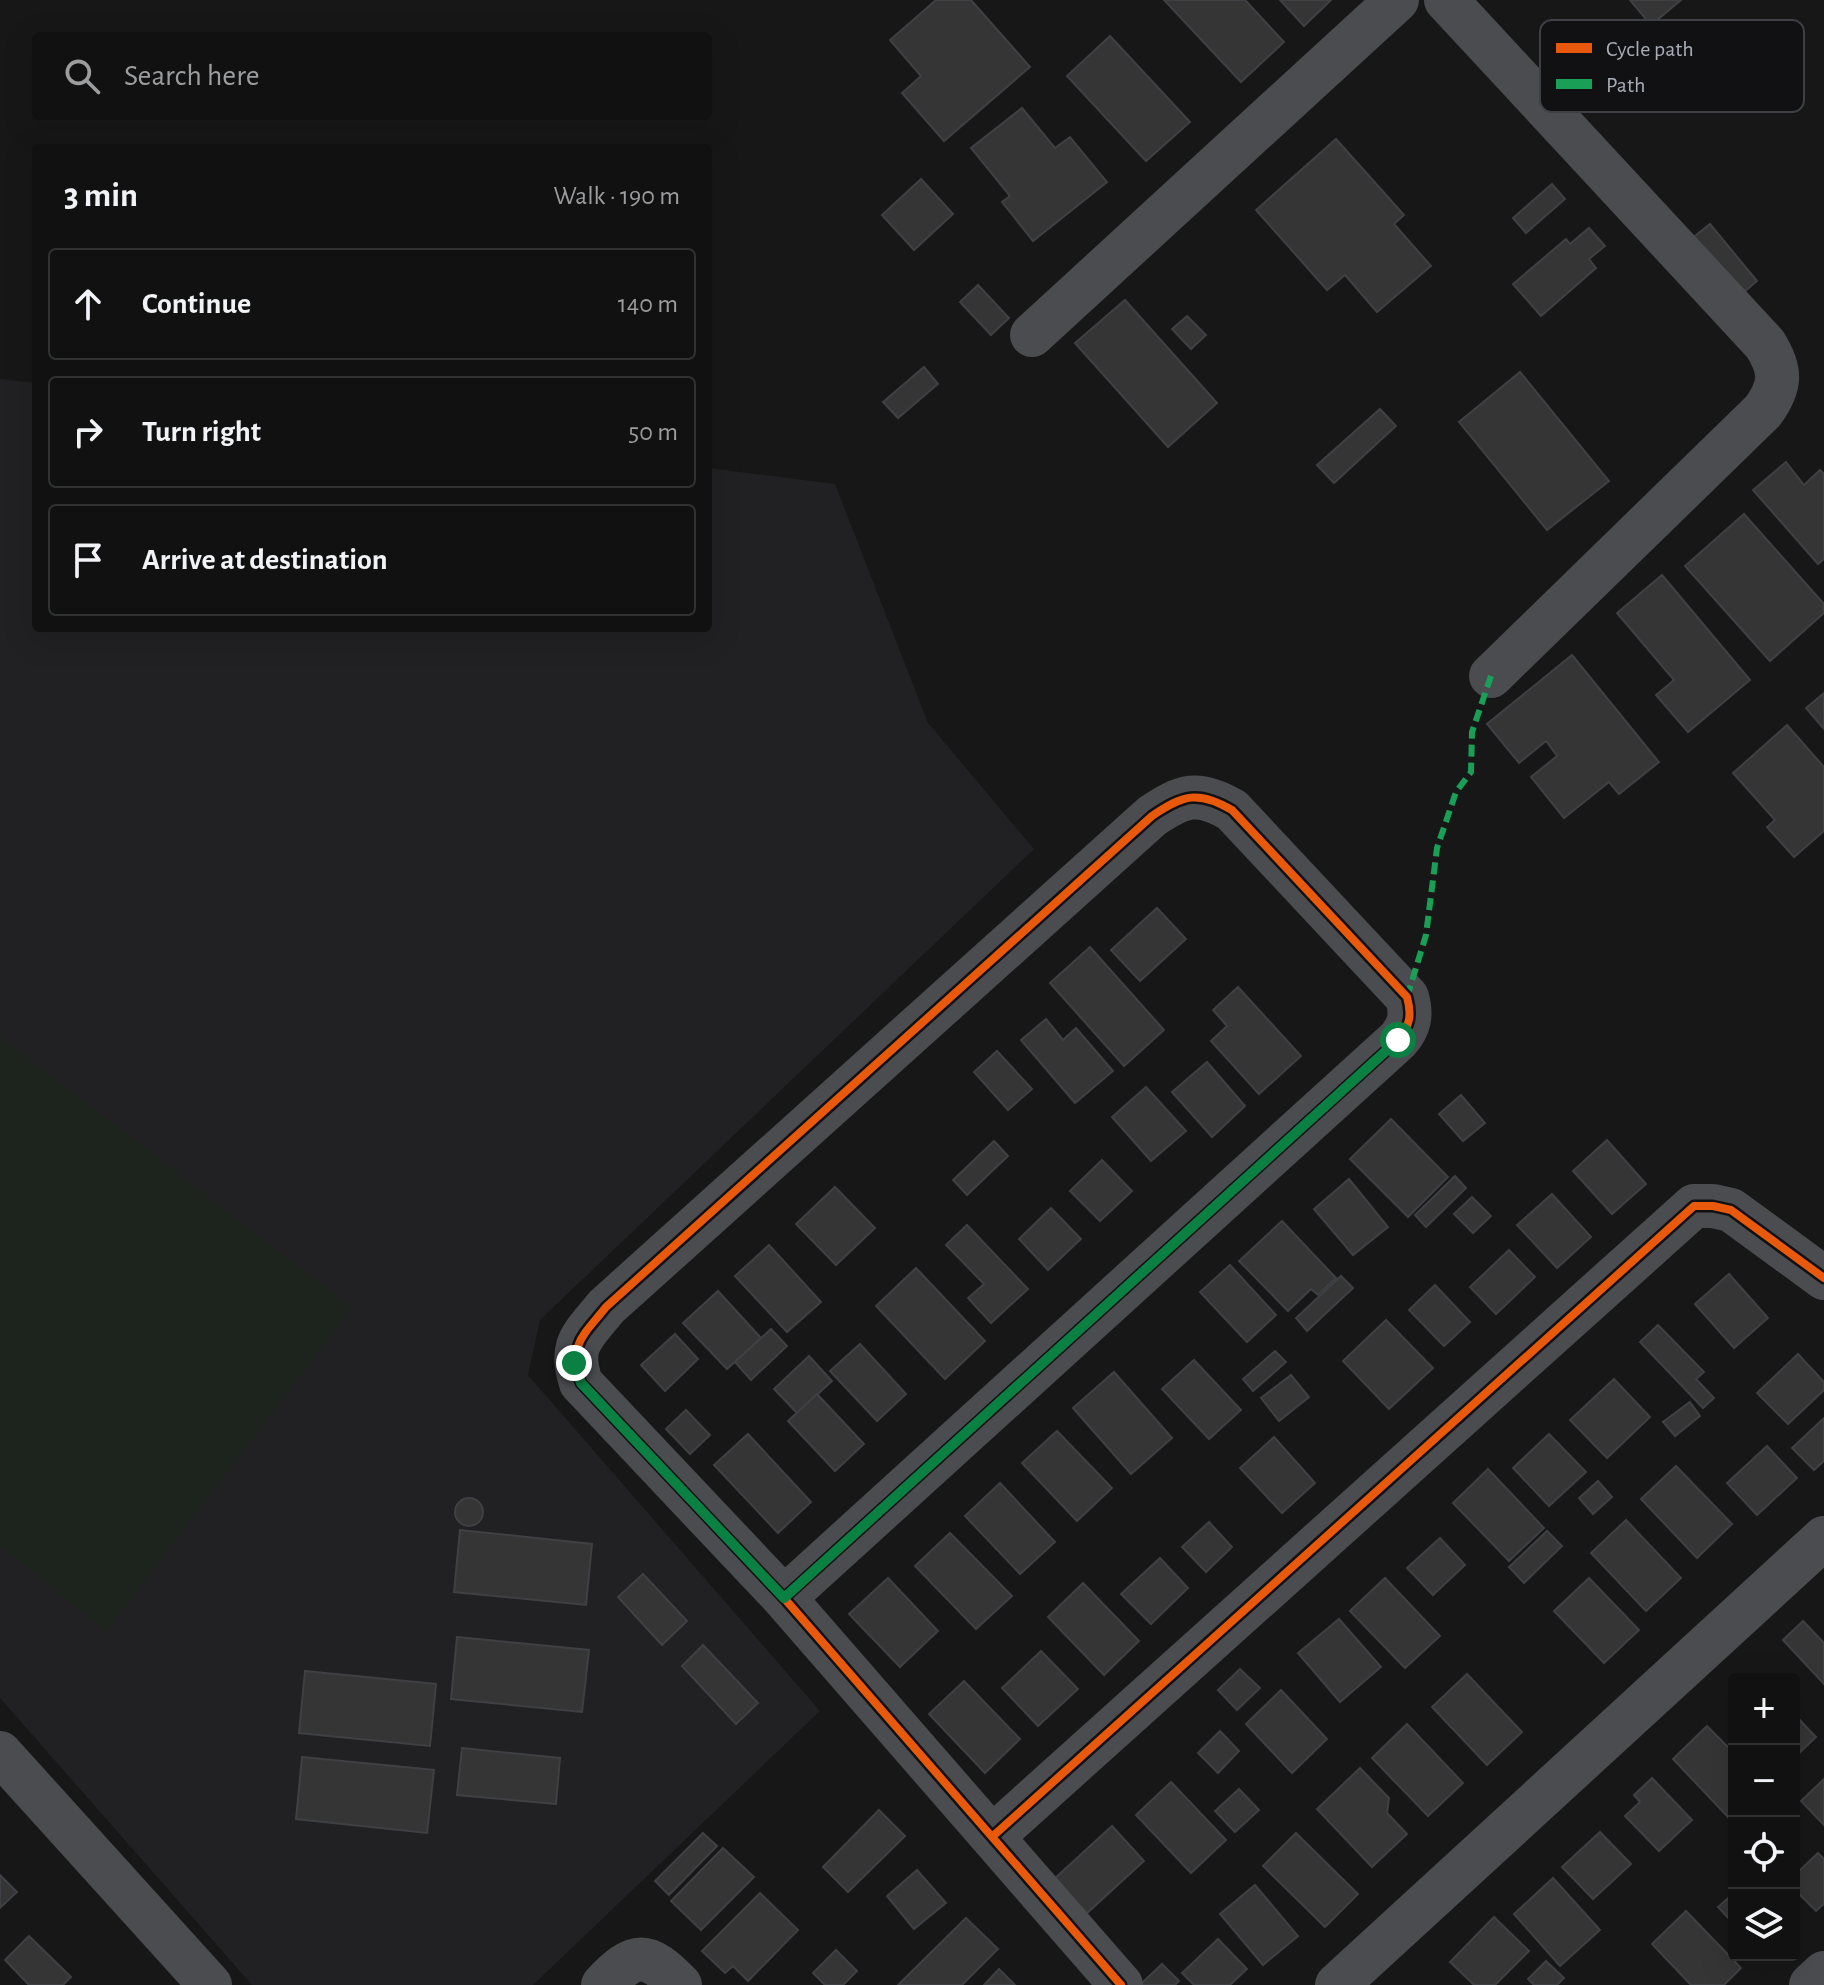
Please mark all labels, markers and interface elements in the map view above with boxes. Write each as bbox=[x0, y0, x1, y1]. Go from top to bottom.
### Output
legend bbox=[1540, 20, 1804, 112]
search box bbox=[32, 32, 712, 120]
text: Cycle path bbox=[1606, 38, 1694, 60]
icon: search bbox=[60, 54, 104, 98]
text: Search here bbox=[124, 61, 260, 91]
text: Path bbox=[1606, 74, 1646, 96]
text: 3 min bbox=[64, 179, 138, 213]
text: Walk · 190 m bbox=[553, 183, 680, 209]
icon: ahead bbox=[66, 282, 110, 326]
text: Continue bbox=[142, 289, 251, 319]
text: 140 m bbox=[618, 291, 678, 317]
icon: right bbox=[66, 410, 110, 454]
text: Turn right bbox=[142, 417, 261, 447]
text: 50 m bbox=[628, 419, 678, 445]
icon: arrive bbox=[66, 538, 110, 582]
text: Arrive at destination bbox=[142, 545, 388, 575]
route start bbox=[1380, 1022, 1416, 1058]
route end bbox=[556, 1345, 592, 1381]
map controls bbox=[1728, 1673, 1800, 1961]
button: + bbox=[1728, 1673, 1800, 1745]
button: − bbox=[1728, 1745, 1800, 1817]
button: locate bbox=[1728, 1817, 1800, 1889]
button: layers bbox=[1728, 1889, 1800, 1961]

